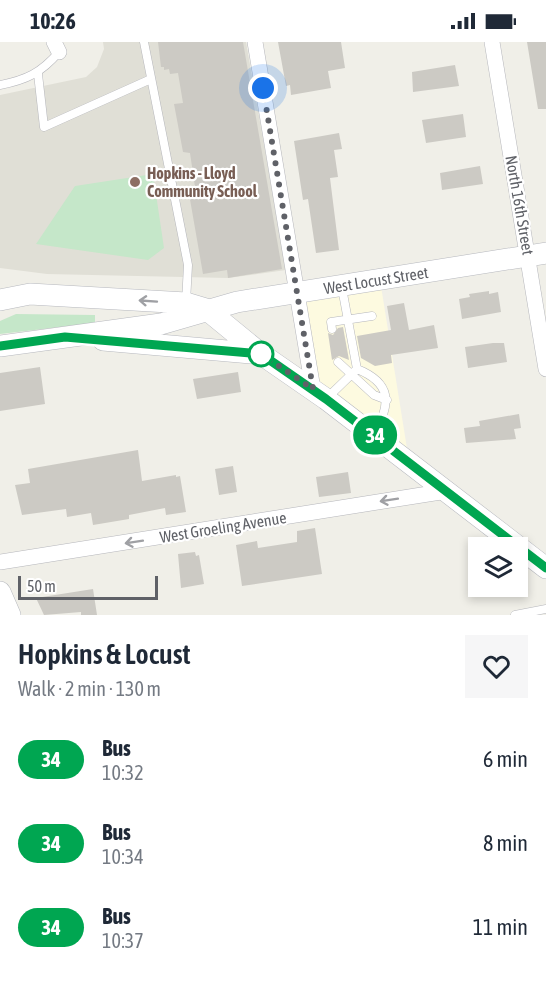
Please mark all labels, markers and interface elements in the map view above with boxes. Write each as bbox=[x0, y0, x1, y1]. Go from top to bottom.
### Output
text: 10:26 bbox=[30, 8, 76, 34]
your location bbox=[248, 73, 278, 103]
street label: North 16th Street bbox=[502, 154, 538, 257]
place label: Hopkins - Lloyd Community School bbox=[147, 164, 258, 200]
marker: Hopkins - Lloyd Community School bbox=[128, 175, 142, 189]
street label: West Locust Street bbox=[322, 263, 430, 297]
one-way arrow bbox=[138, 295, 158, 306]
unlabelled marker bbox=[248, 341, 274, 367]
line badge: 34 bbox=[348, 416, 402, 454]
text: 34 bbox=[365, 423, 385, 447]
one-way arrow bbox=[379, 495, 399, 506]
street label: West Groeling Avenue bbox=[158, 508, 288, 547]
one-way arrow bbox=[125, 537, 144, 548]
map controls bbox=[468, 537, 528, 597]
button: layers bbox=[468, 537, 528, 597]
scale bar bbox=[18, 573, 158, 600]
text: 50 m bbox=[27, 577, 56, 595]
button: heart bbox=[465, 635, 528, 698]
text: Hopkins & Locust bbox=[18, 638, 191, 670]
text: Walk · 2 min · 130 m bbox=[18, 677, 161, 700]
text: Bus bbox=[102, 735, 131, 761]
text: 6 min bbox=[483, 746, 528, 772]
text: 34 bbox=[41, 747, 61, 771]
text: 10:32 bbox=[102, 761, 144, 784]
text: Bus bbox=[102, 819, 131, 845]
text: 8 min bbox=[483, 830, 528, 856]
text: 34 bbox=[41, 831, 61, 855]
text: 10:34 bbox=[102, 845, 144, 868]
text: Bus bbox=[102, 903, 131, 929]
text: 11 min bbox=[473, 914, 528, 940]
text: 34 bbox=[41, 915, 61, 939]
text: 10:37 bbox=[102, 929, 144, 952]

